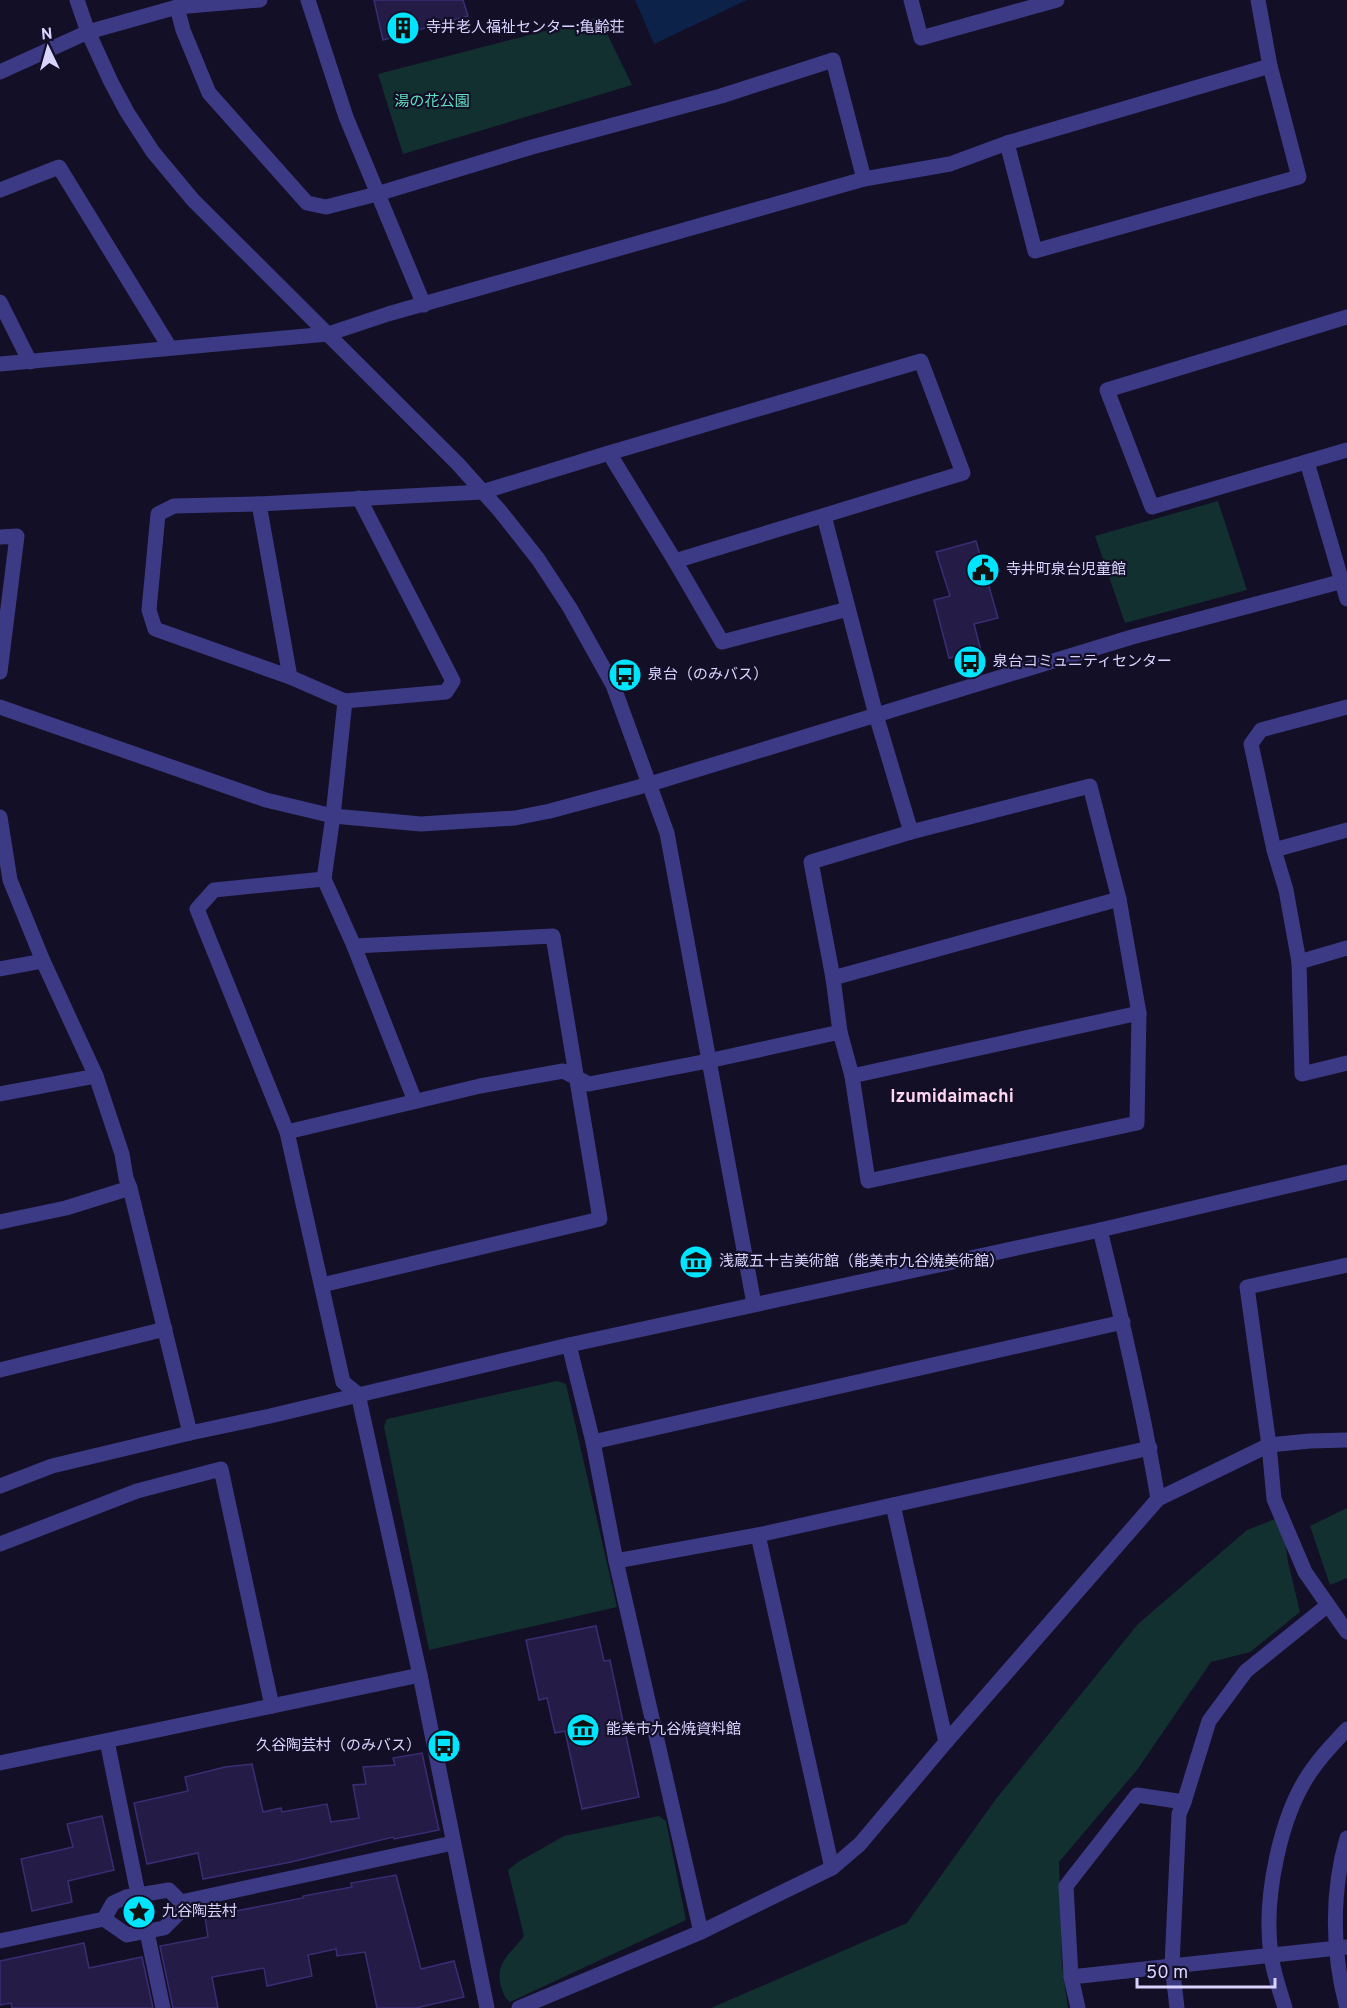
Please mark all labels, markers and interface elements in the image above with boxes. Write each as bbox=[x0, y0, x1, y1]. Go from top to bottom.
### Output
building icon: 寺井老人福祉センター;亀齢荘 bbox=[385, 10, 421, 46]
north arrow bbox=[18, 18, 78, 78]
place label: 寺井老人福祉センター;亀齢荘 bbox=[426, 18, 624, 38]
text: N bbox=[40, 25, 53, 46]
park label: 湯の花公園 bbox=[394, 93, 470, 112]
public building icon: 寺井町泉台児童館 bbox=[965, 552, 1001, 588]
place label: 寺井町泉台児童館 bbox=[1006, 560, 1126, 580]
bus stop icon: 泉台コミュニティセンター bbox=[952, 644, 988, 680]
place label: 泉台コミュニティセンター bbox=[993, 653, 1172, 672]
bus stop icon: 泉台（のみバス） bbox=[607, 657, 643, 693]
place label: 泉台（のみバス） bbox=[648, 666, 768, 685]
district label: Izumidaimachi bbox=[890, 1086, 1014, 1109]
museum icon: 浅蔵五十吉美術館（能美市九谷焼美術館） bbox=[678, 1244, 714, 1280]
place label: 浅蔵五十吉美術館（能美市九谷焼美術館） bbox=[719, 1252, 1004, 1272]
museum icon: 能美市九谷焼資料館 bbox=[565, 1712, 601, 1748]
place label: 能美市九谷焼資料館 bbox=[606, 1720, 741, 1740]
bus stop icon: 久谷陶芸村（のみバス） bbox=[426, 1728, 462, 1764]
place label: 久谷陶芸村（のみバス） bbox=[256, 1736, 421, 1756]
place icon: 九谷陶芸村 bbox=[121, 1894, 157, 1930]
place label: 九谷陶芸村 bbox=[162, 1902, 237, 1922]
scale bar bbox=[1137, 1951, 1275, 1989]
text: 50 m bbox=[1146, 1962, 1188, 1985]

